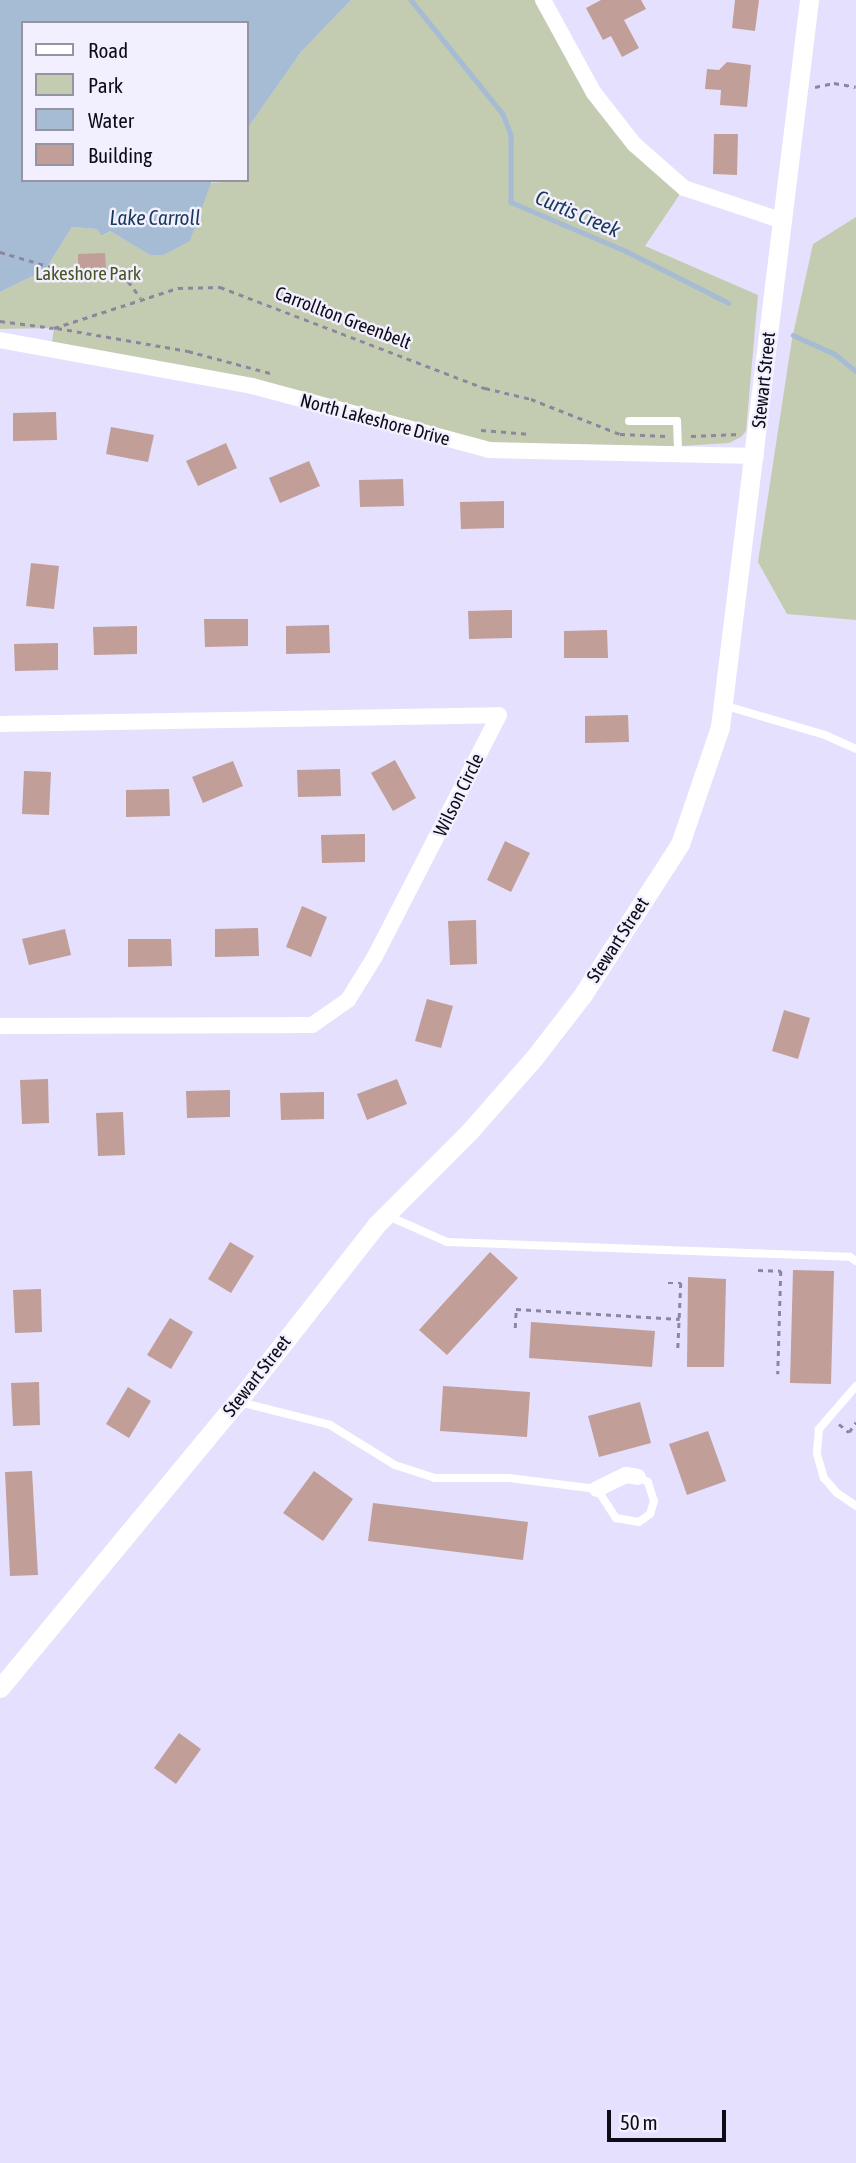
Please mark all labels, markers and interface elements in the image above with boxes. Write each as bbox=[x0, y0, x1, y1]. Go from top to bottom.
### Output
legend bbox=[21, 21, 248, 182]
text: Road bbox=[88, 38, 128, 62]
text: Park bbox=[88, 73, 123, 97]
text: Water bbox=[88, 108, 134, 132]
text: Building bbox=[88, 143, 152, 167]
water label: Curtis Creek bbox=[532, 184, 624, 242]
water label: Lake Carroll bbox=[109, 204, 201, 230]
park label: Lakeshore Park bbox=[35, 263, 141, 285]
street label: Carrollton Greenbelt bbox=[272, 282, 414, 354]
street label: Stewart Street bbox=[748, 331, 780, 429]
street label: North Lakeshore Drive bbox=[298, 389, 452, 451]
street label: Wilson Circle bbox=[429, 750, 489, 840]
street label: Stewart Street bbox=[582, 893, 654, 987]
street label: Stewart Street bbox=[218, 1331, 296, 1421]
scale bar bbox=[611, 2096, 730, 2140]
text: 50 m bbox=[620, 2110, 658, 2134]

